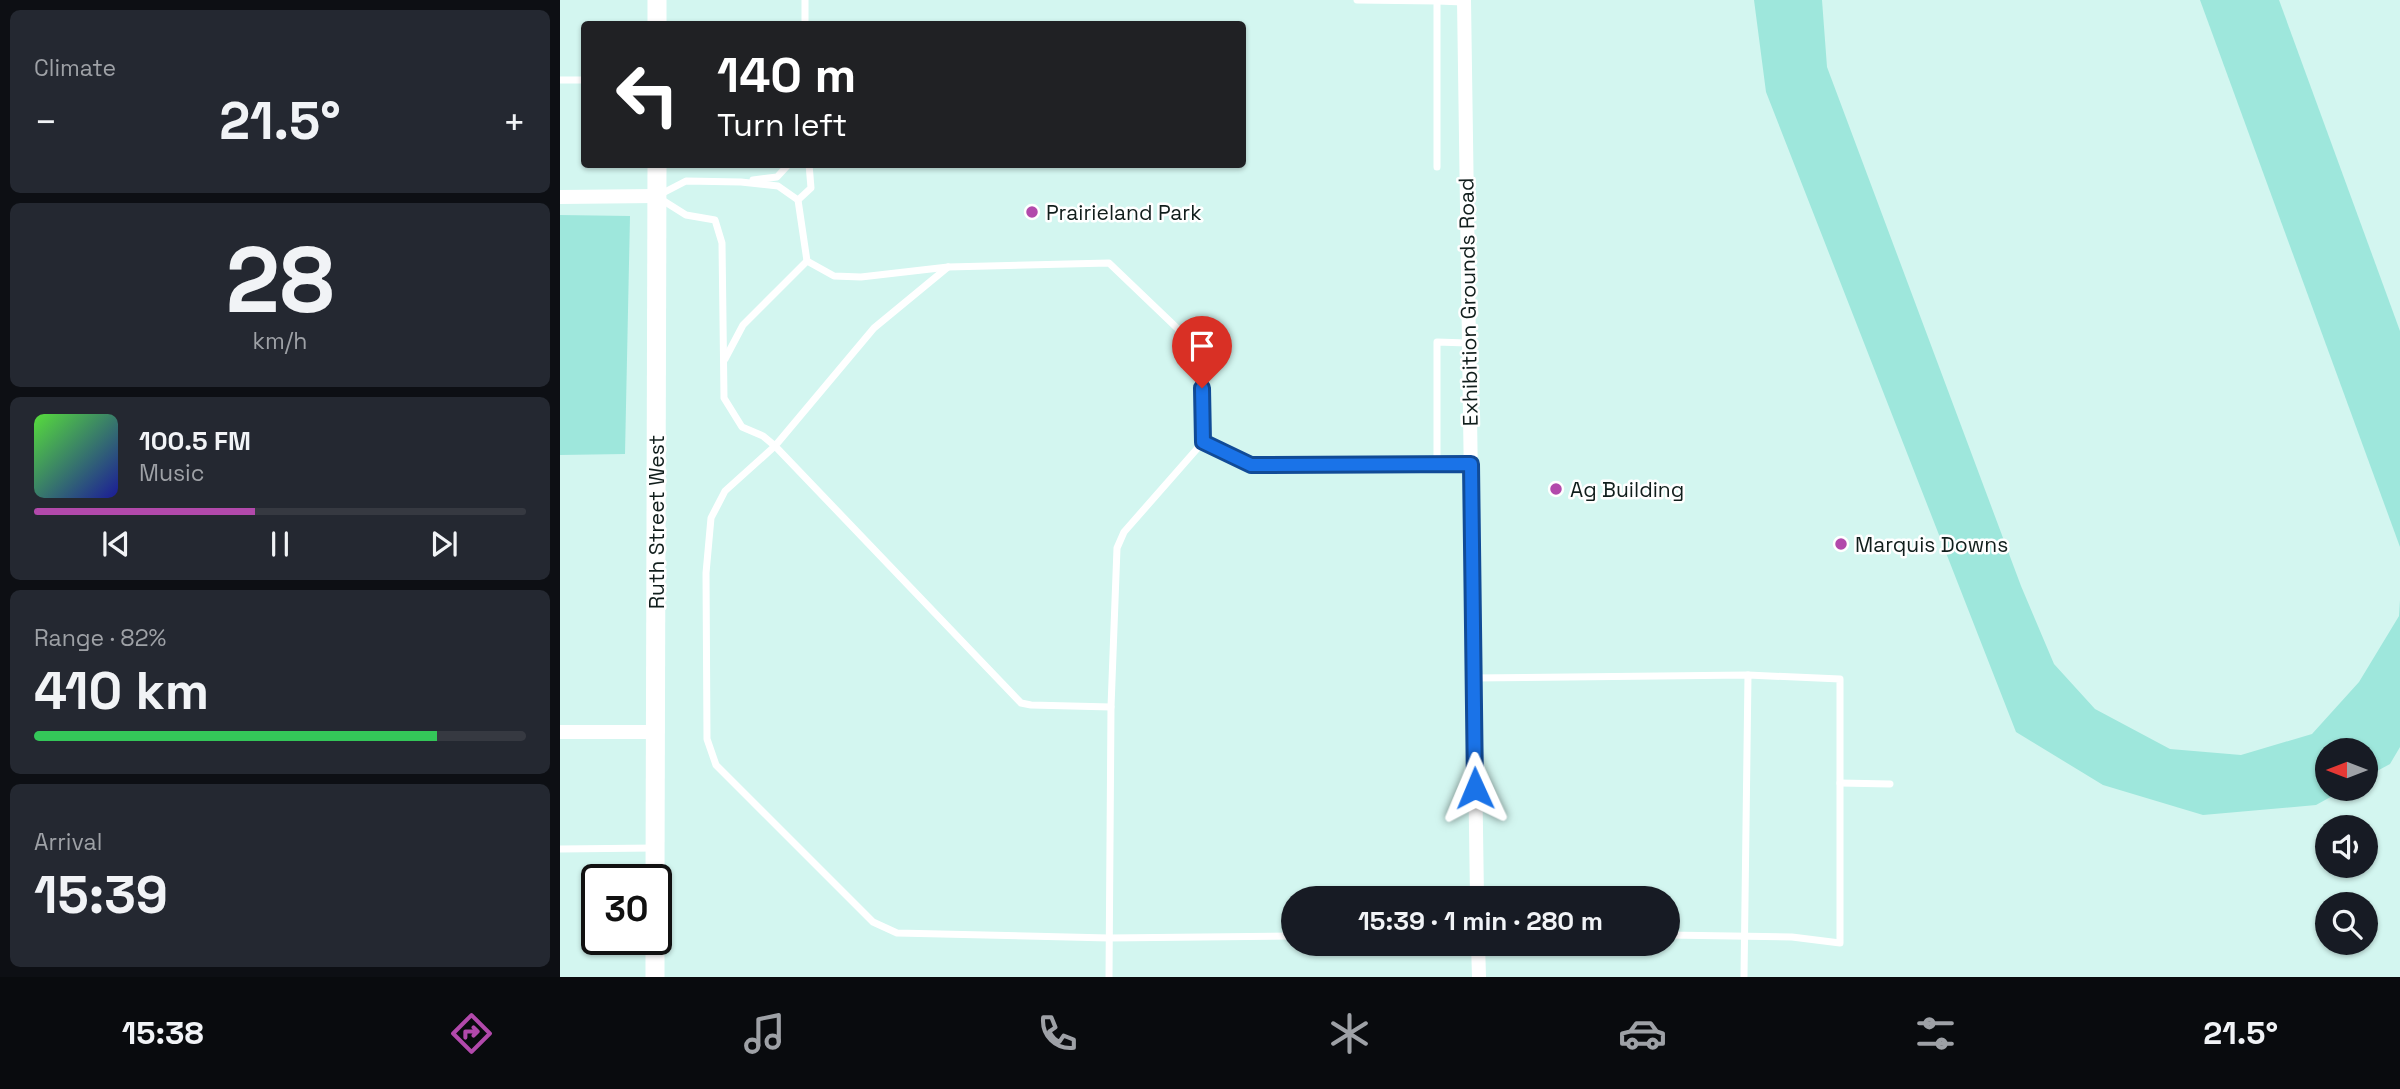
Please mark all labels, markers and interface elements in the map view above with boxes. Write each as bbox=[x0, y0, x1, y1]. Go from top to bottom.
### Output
text: 140 m bbox=[717, 44, 856, 106]
icon: left bbox=[602, 49, 693, 140]
text: Climate bbox=[34, 53, 116, 83]
text: 21.5° bbox=[219, 88, 341, 154]
text: − bbox=[34, 98, 58, 146]
text: + bbox=[502, 98, 526, 146]
text: Turn left bbox=[717, 105, 847, 145]
street label: Exhibition Grounds Road bbox=[1452, 177, 1484, 427]
place label: Prairieland Park bbox=[1046, 199, 1202, 226]
marker: Prairieland Park bbox=[1024, 204, 1040, 220]
text: 28 bbox=[226, 222, 334, 339]
pin bbox=[1172, 316, 1232, 388]
text: km/h bbox=[253, 326, 307, 356]
icon: arrive bbox=[1183, 327, 1221, 365]
text: 100.5 FM bbox=[139, 424, 251, 458]
street label: Ruth Street West bbox=[643, 435, 670, 609]
text: Music bbox=[139, 458, 204, 488]
place label: Ag Building bbox=[1570, 476, 1684, 503]
marker: Ag Building bbox=[1548, 481, 1564, 497]
icon: previous bbox=[97, 525, 135, 563]
icon: pause bbox=[261, 525, 299, 563]
icon: next bbox=[425, 525, 463, 563]
place label: Marquis Downs bbox=[1855, 531, 2008, 558]
marker: Marquis Downs bbox=[1833, 536, 1849, 552]
text: Range · 82% bbox=[34, 623, 166, 653]
text: 410 km bbox=[34, 658, 209, 724]
north arrow bbox=[2315, 738, 2378, 802]
map controls bbox=[2315, 738, 2378, 955]
position arrow bbox=[1438, 751, 1512, 825]
button: sound bbox=[2315, 815, 2378, 878]
text: Arrival bbox=[34, 827, 102, 857]
text: 15:39 bbox=[34, 862, 168, 928]
speed limit sign: 30 bbox=[581, 864, 672, 955]
button: search bbox=[2315, 892, 2378, 955]
text: 15:39 · 1 min · 280 m bbox=[1358, 904, 1603, 938]
icon: directions bbox=[447, 1009, 496, 1058]
icon: music bbox=[740, 1009, 789, 1058]
icon: phone bbox=[1033, 1009, 1082, 1058]
icon: climate bbox=[1325, 1009, 1374, 1058]
icon: car bbox=[1618, 1009, 1667, 1058]
icon: filters bbox=[1911, 1009, 1960, 1058]
text: 15:38 bbox=[122, 1013, 204, 1053]
text: 21.5° bbox=[2203, 1013, 2278, 1053]

